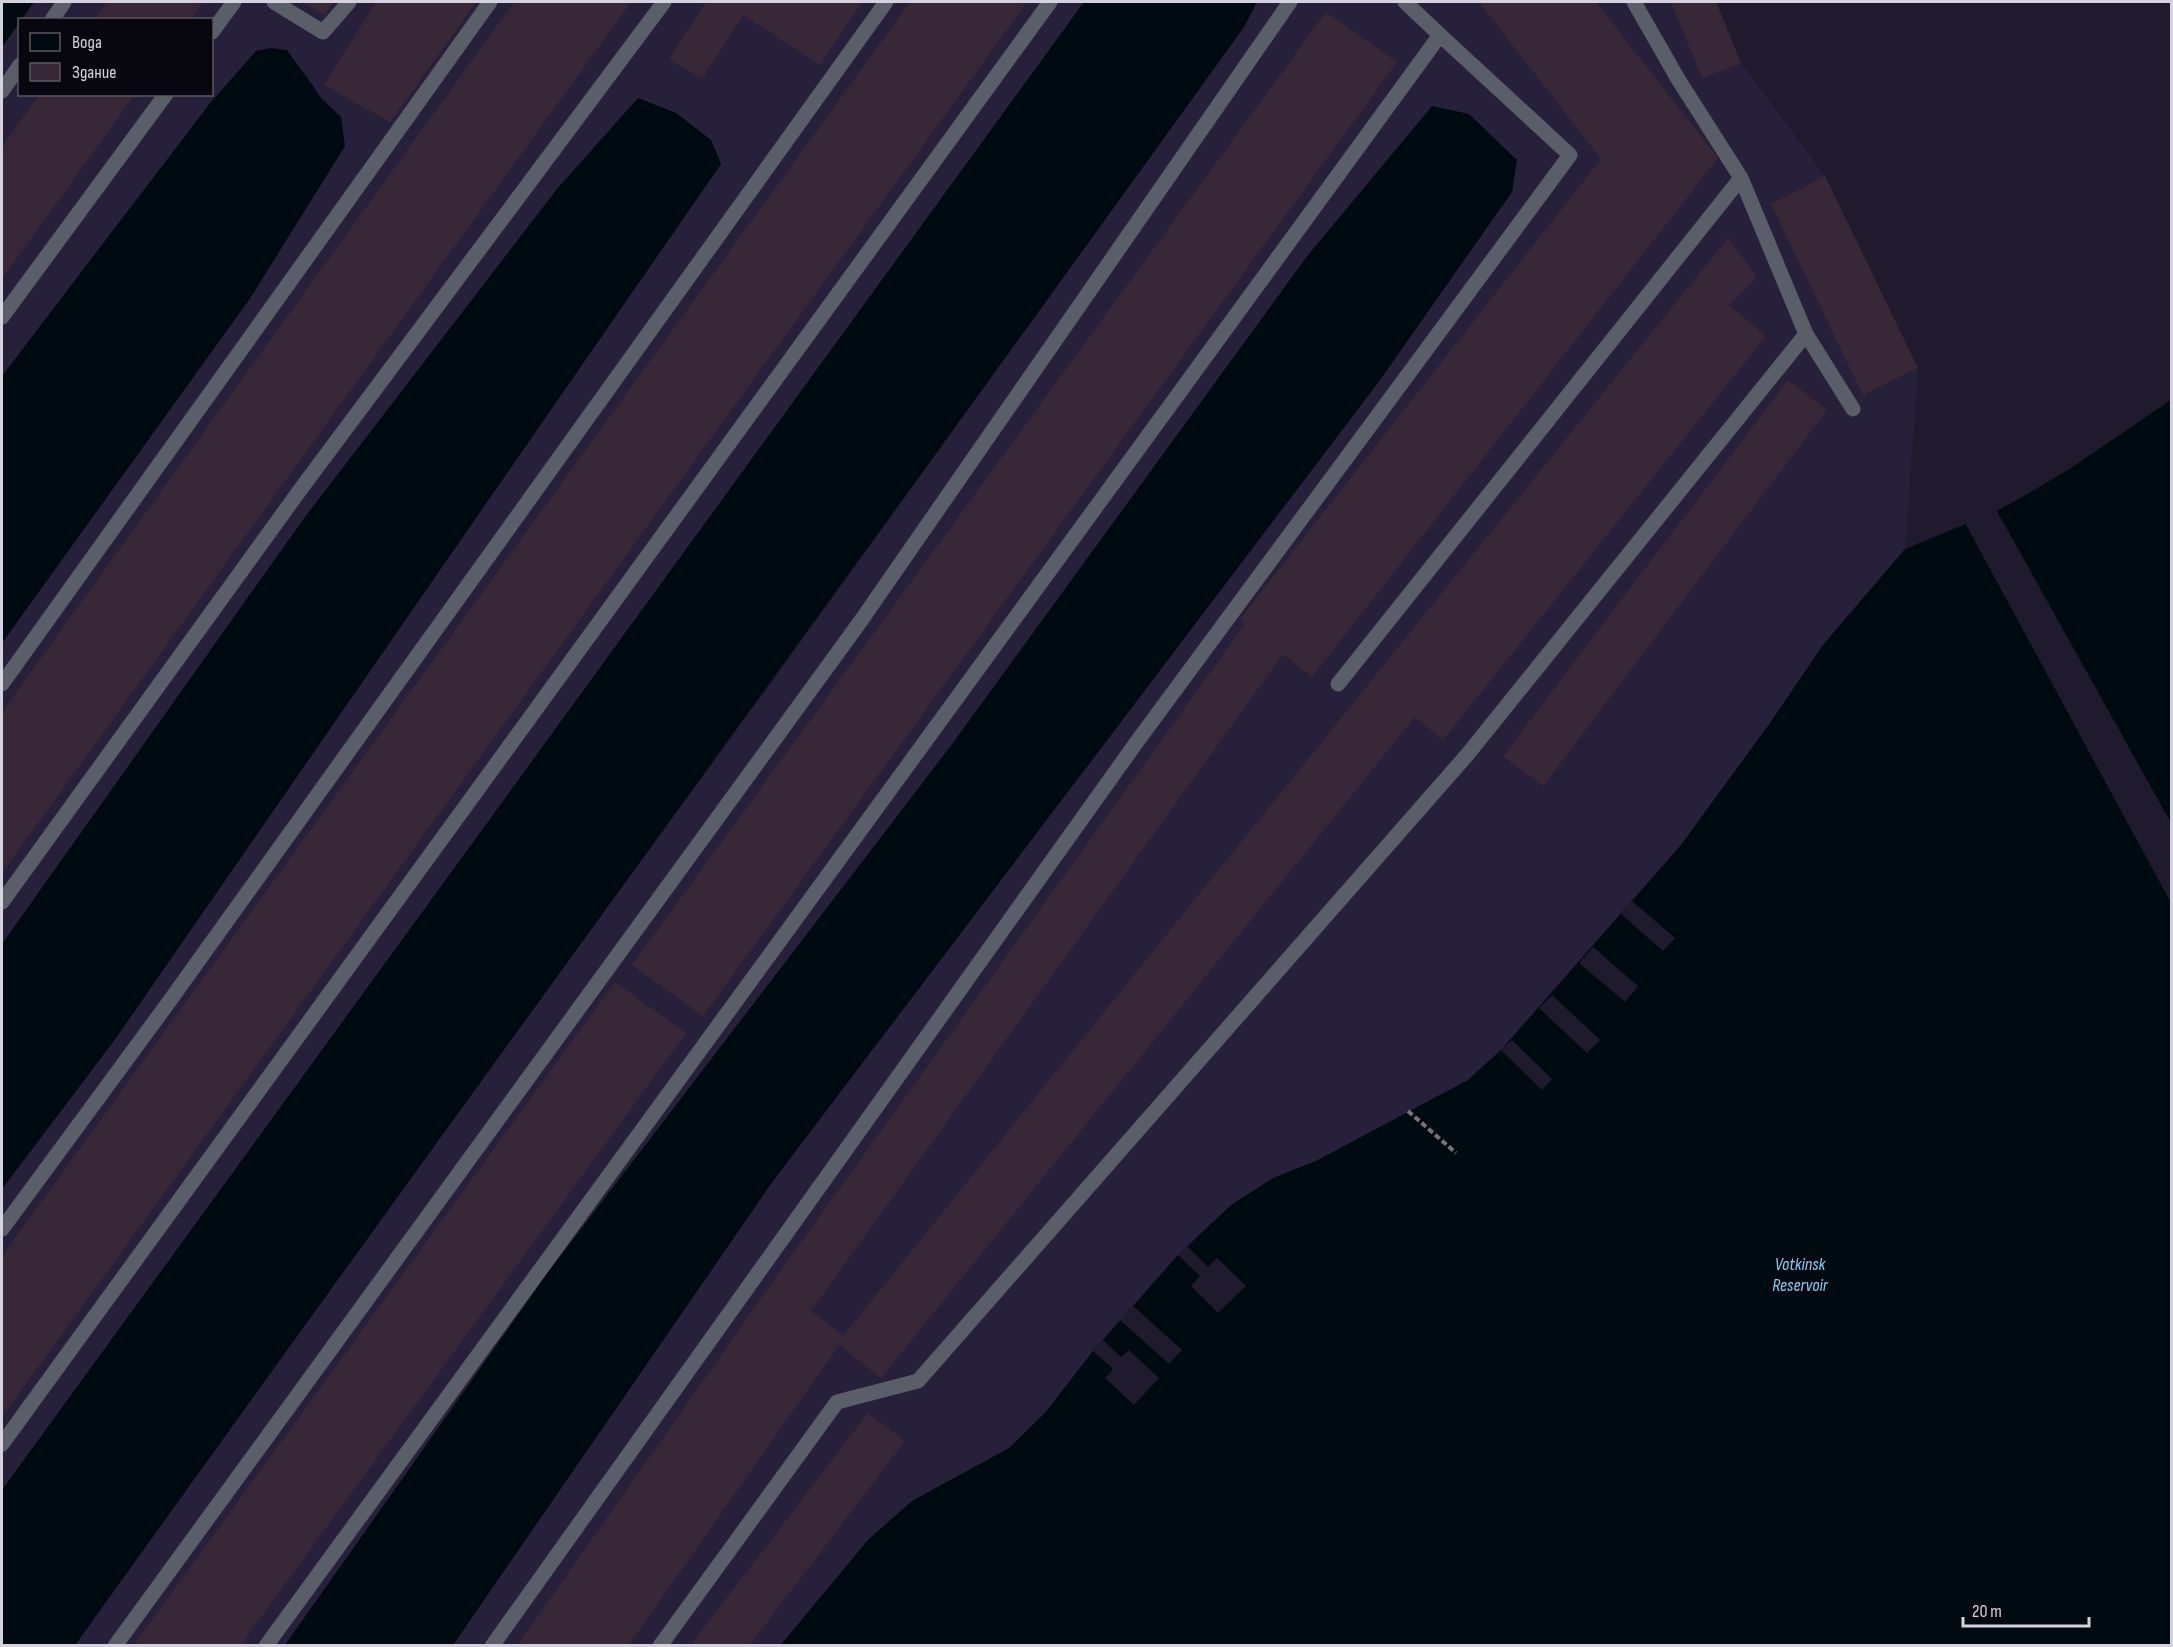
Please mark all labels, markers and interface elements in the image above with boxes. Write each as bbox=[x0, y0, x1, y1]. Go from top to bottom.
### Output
legend bbox=[18, 18, 213, 96]
text: Вода bbox=[72, 32, 102, 53]
text: Здание bbox=[72, 62, 117, 83]
water label: Votkinsk Reservoir bbox=[1772, 1254, 1829, 1296]
scale bar bbox=[1963, 1590, 2089, 1628]
text: 20 m bbox=[1972, 1601, 2002, 1622]

